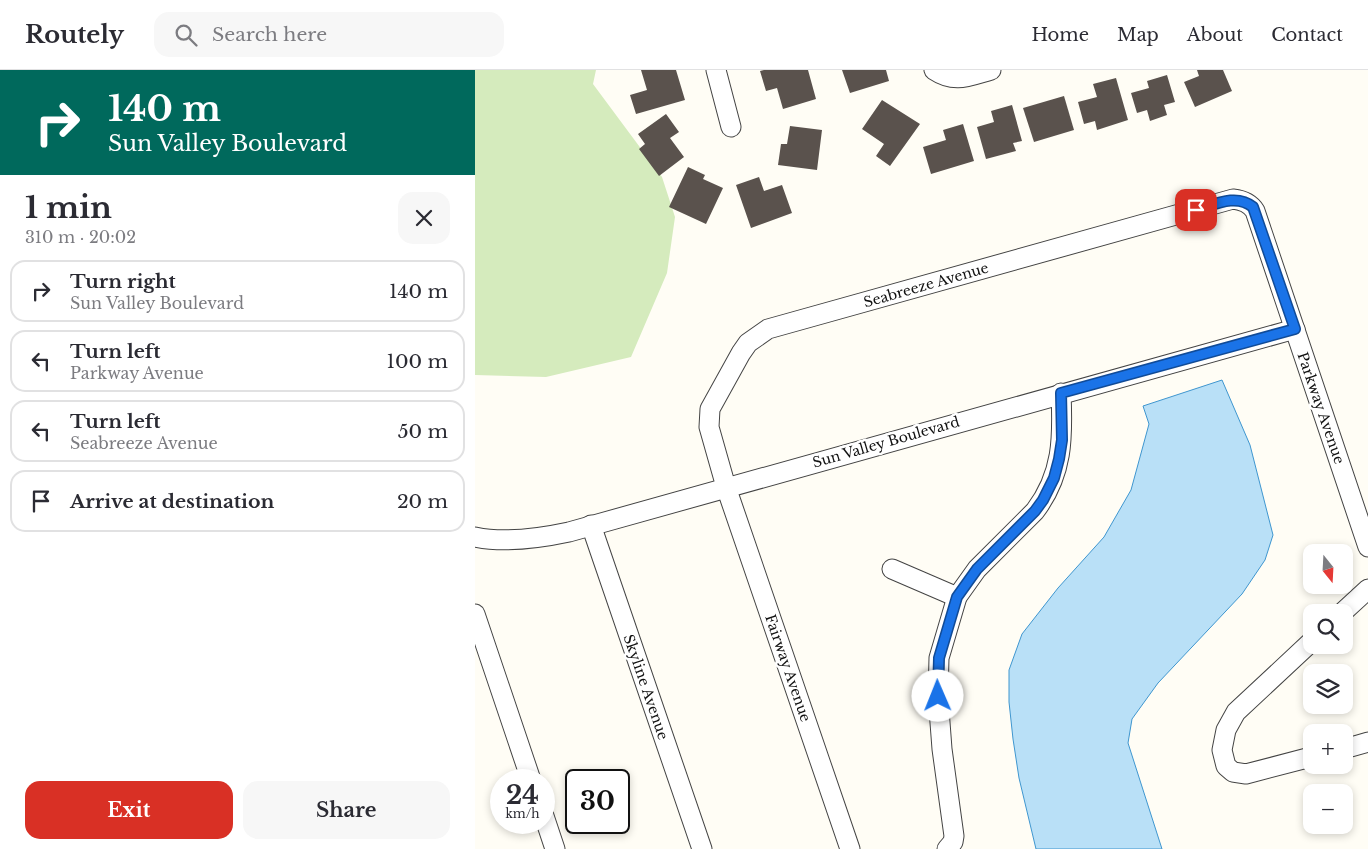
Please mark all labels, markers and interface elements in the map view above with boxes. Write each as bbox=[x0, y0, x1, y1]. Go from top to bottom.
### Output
search box bbox=[154, 12, 504, 57]
text: Routely bbox=[25, 20, 124, 49]
icon: search bbox=[172, 21, 200, 49]
text: Search here bbox=[212, 23, 327, 46]
text: Home bbox=[1031, 24, 1089, 46]
text: Map bbox=[1117, 24, 1159, 46]
text: About bbox=[1187, 24, 1243, 46]
text: Contact bbox=[1271, 24, 1343, 46]
text: 140 m bbox=[108, 87, 221, 130]
icon: right bbox=[25, 90, 90, 155]
text: Sun Valley Boulevard bbox=[108, 130, 347, 157]
text: 1 min bbox=[25, 189, 112, 226]
pin bbox=[1175, 189, 1217, 231]
button: close bbox=[398, 192, 450, 244]
icon: arrive bbox=[1182, 196, 1210, 224]
text: 310 m · 20:02 bbox=[25, 227, 136, 247]
street label: Seabreeze Avenue bbox=[861, 259, 991, 311]
text: Turn right bbox=[70, 270, 176, 293]
icon: right bbox=[27, 277, 55, 305]
text: 140 m bbox=[389, 280, 448, 303]
text: Sun Valley Boulevard bbox=[70, 293, 244, 313]
text: Turn left bbox=[70, 340, 161, 363]
icon: left bbox=[27, 347, 55, 375]
text: 100 m bbox=[387, 350, 448, 373]
street label: Parkway Avenue bbox=[1293, 350, 1349, 466]
text: Parkway Avenue bbox=[70, 363, 204, 383]
text: Turn left bbox=[70, 410, 161, 433]
street label: Sun Valley Boulevard bbox=[810, 412, 962, 472]
icon: left bbox=[27, 417, 55, 445]
text: 50 m bbox=[398, 420, 448, 443]
text: Seabreeze Avenue bbox=[70, 433, 218, 453]
icon: arrive bbox=[27, 487, 55, 515]
text: Arrive at destination bbox=[70, 490, 274, 513]
text: 20 m bbox=[397, 490, 448, 513]
north arrow bbox=[1303, 544, 1353, 594]
map controls bbox=[1303, 544, 1353, 834]
button: search bbox=[1303, 604, 1353, 654]
street label: Fairway Avenue bbox=[761, 612, 815, 724]
street label: Skyline Avenue bbox=[620, 632, 672, 742]
button: layers bbox=[1303, 664, 1353, 714]
position arrow bbox=[911, 669, 963, 721]
button: + bbox=[1303, 724, 1353, 774]
speed limit sign: 30 bbox=[565, 769, 630, 834]
text: 24 bbox=[506, 780, 539, 811]
button: Exit bbox=[25, 781, 233, 839]
button: Share bbox=[243, 781, 450, 839]
button: − bbox=[1303, 784, 1353, 834]
text: km/h bbox=[505, 806, 540, 821]

